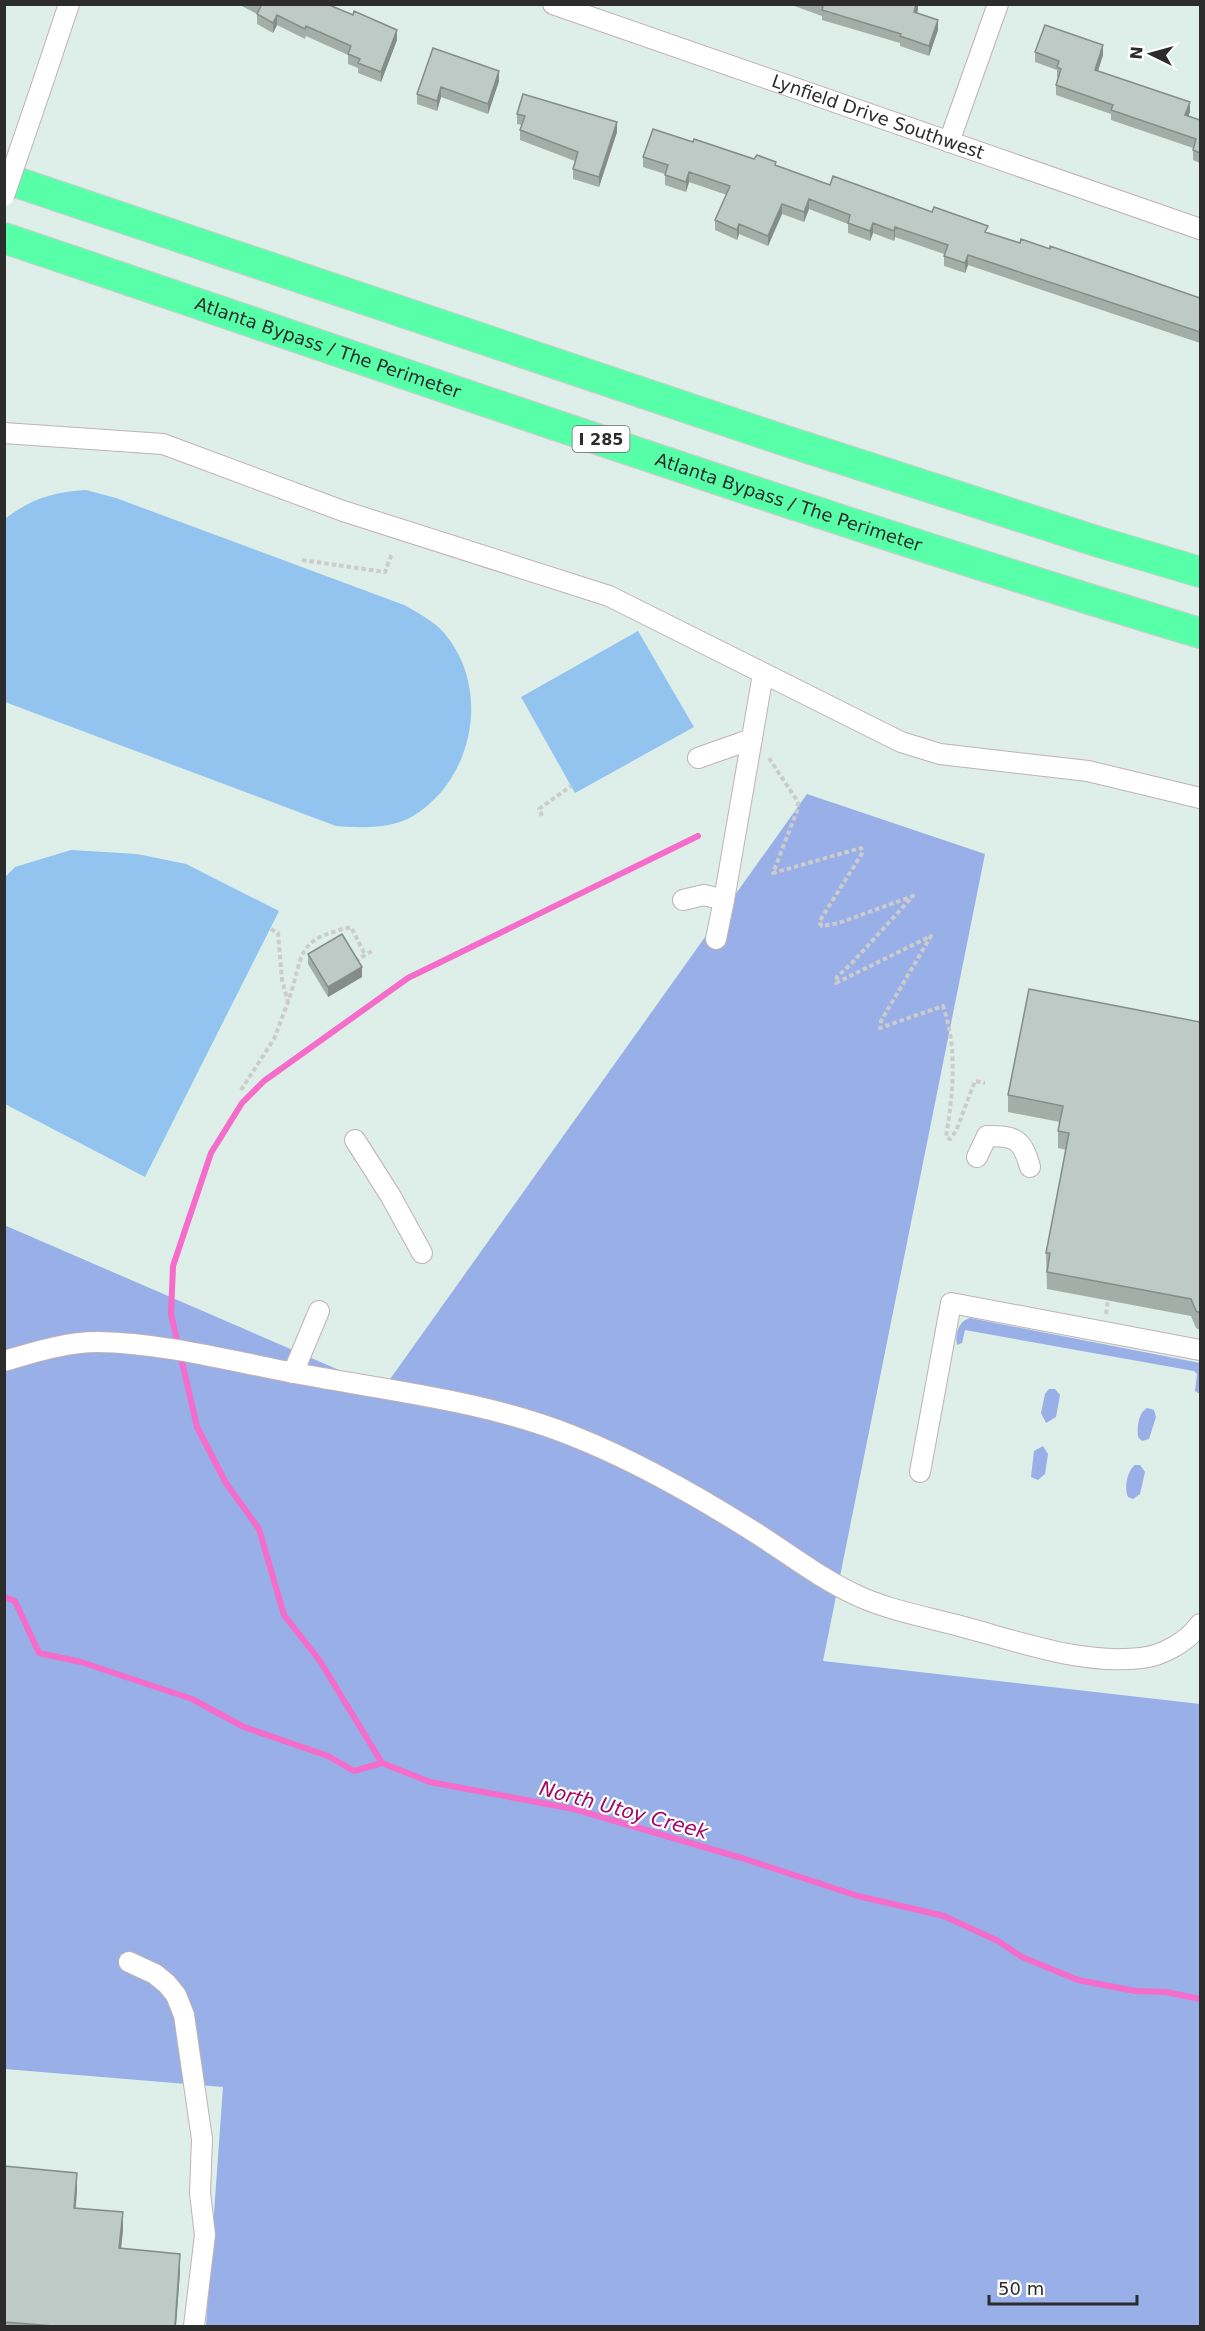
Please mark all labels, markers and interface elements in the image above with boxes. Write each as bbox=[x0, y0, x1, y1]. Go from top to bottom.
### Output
north arrow bbox=[1121, 24, 1181, 84]
text: N bbox=[1127, 45, 1147, 60]
street label: Lynfield Drive Southwest bbox=[769, 70, 987, 163]
street label: Atlanta Bypass / The Perimeter bbox=[192, 292, 464, 403]
road number: I 285 bbox=[572, 426, 630, 452]
street label: Atlanta Bypass / The Perimeter bbox=[653, 448, 925, 556]
water label: North Utoy Creek bbox=[537, 1776, 712, 1844]
scale bar bbox=[989, 2268, 1138, 2306]
text: 50 m bbox=[998, 2278, 1044, 2299]

